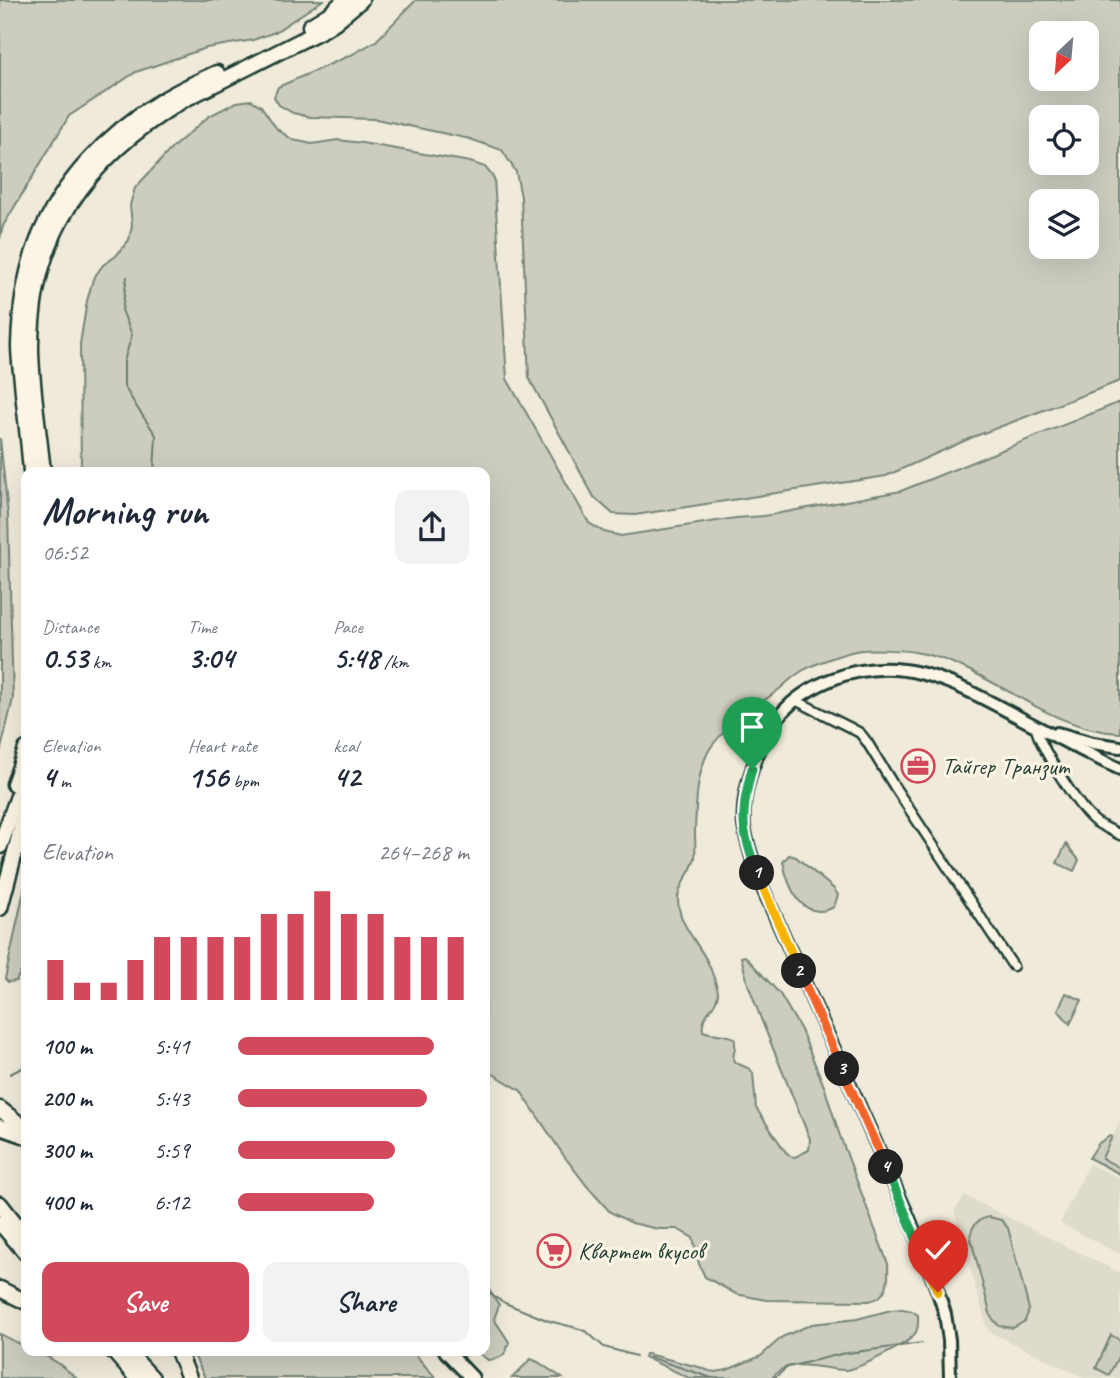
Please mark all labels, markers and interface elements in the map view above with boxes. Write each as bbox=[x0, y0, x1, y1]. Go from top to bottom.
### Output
north arrow bbox=[1029, 21, 1099, 91]
map controls bbox=[1029, 21, 1099, 259]
button: locate bbox=[1029, 105, 1099, 175]
button: layers bbox=[1029, 189, 1099, 259]
text: Morning run bbox=[42, 488, 208, 535]
button: share bbox=[395, 490, 469, 564]
text: 06:52 bbox=[42, 538, 88, 567]
text: Distance bbox=[42, 615, 99, 639]
text: Time bbox=[188, 615, 217, 639]
text: Pace bbox=[333, 615, 363, 639]
text: 0.53 bbox=[42, 639, 88, 677]
text: 3:04 bbox=[188, 639, 234, 677]
text: 5:48 bbox=[333, 639, 379, 677]
text: km bbox=[88, 650, 111, 674]
text: /km bbox=[379, 650, 409, 674]
pin bbox=[722, 697, 782, 769]
icon: arrive bbox=[733, 708, 771, 746]
text: Elevation bbox=[42, 734, 100, 758]
text: Heart rate bbox=[188, 734, 257, 758]
text: kcal bbox=[333, 734, 358, 758]
office icon: Тайгер Транзит bbox=[899, 747, 937, 785]
place label: Тайгер Транзит bbox=[942, 751, 1070, 781]
text: 4 bbox=[42, 758, 56, 796]
text: 156 bbox=[188, 758, 228, 796]
text: 42 bbox=[333, 758, 360, 796]
text: m bbox=[56, 769, 71, 793]
text: bpm bbox=[228, 769, 259, 793]
text: Elevation bbox=[42, 838, 113, 867]
text: 264–268 m bbox=[378, 838, 469, 867]
pin: 1 bbox=[740, 856, 774, 890]
text: 1 bbox=[752, 860, 761, 884]
pin: 2 bbox=[782, 954, 816, 988]
text: 2 bbox=[794, 958, 803, 982]
text: 100 m bbox=[42, 1032, 92, 1061]
text: 5:41 bbox=[154, 1032, 190, 1061]
pin: 3 bbox=[824, 1052, 860, 1086]
text: 3 bbox=[837, 1056, 846, 1080]
text: 200 m bbox=[42, 1084, 92, 1113]
text: 5:43 bbox=[154, 1084, 190, 1113]
text: 300 m bbox=[42, 1136, 92, 1165]
text: 5:59 bbox=[154, 1136, 190, 1165]
pin: 4 bbox=[868, 1150, 903, 1184]
text: 4 bbox=[881, 1154, 890, 1178]
text: 400 m bbox=[42, 1188, 92, 1217]
text: 6:12 bbox=[154, 1188, 190, 1217]
pin bbox=[908, 1220, 968, 1292]
icon: check bbox=[919, 1231, 957, 1269]
supermarket icon: Квартет вкусов bbox=[535, 1232, 573, 1270]
place label: Квартет вкусов bbox=[578, 1236, 708, 1266]
button: Save bbox=[42, 1262, 249, 1342]
button: Share bbox=[263, 1262, 469, 1342]

